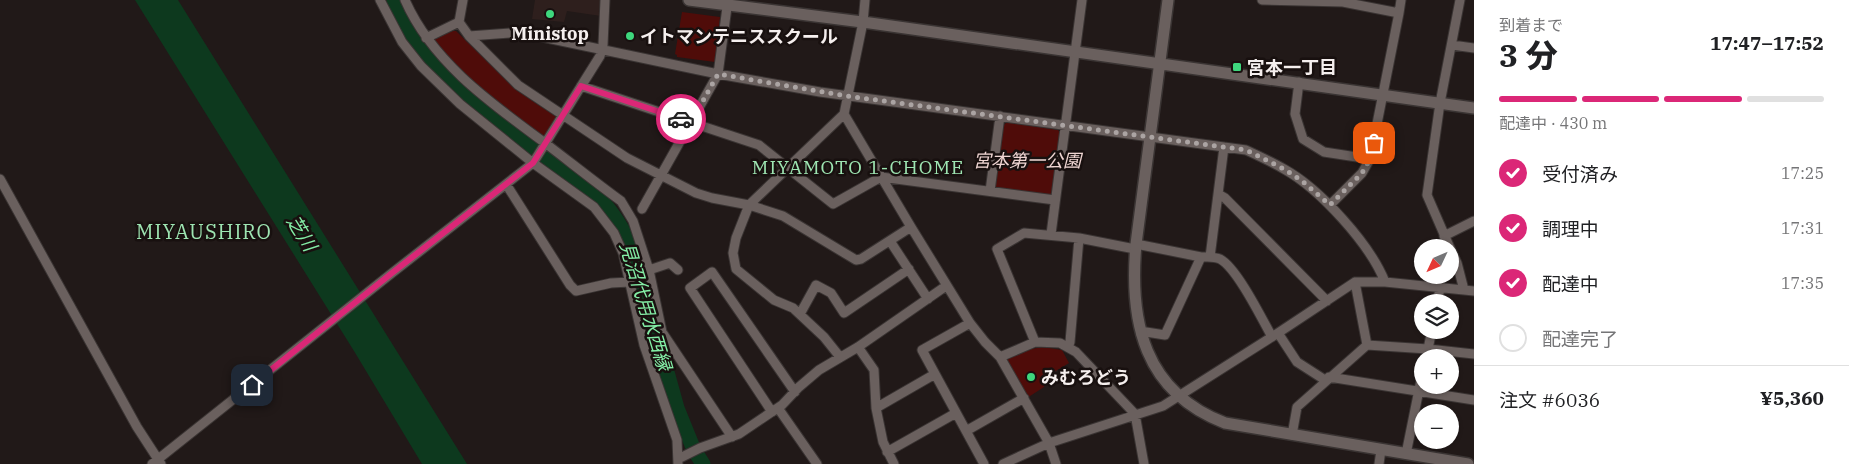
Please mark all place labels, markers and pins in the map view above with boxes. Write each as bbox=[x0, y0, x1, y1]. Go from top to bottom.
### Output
marker: Ministop bbox=[544, 8, 556, 20]
place label: Ministop bbox=[511, 22, 589, 45]
place label: イトマンテニススクール bbox=[640, 25, 838, 48]
marker: イトマンテニススクール bbox=[624, 30, 636, 42]
place label: 宮本一丁目 bbox=[1247, 56, 1337, 79]
marker: 宮本一丁目 bbox=[1231, 61, 1243, 73]
pin bbox=[1353, 122, 1395, 164]
pin bbox=[231, 364, 273, 406]
place label: みむろどう bbox=[1041, 366, 1131, 389]
marker: みむろどう bbox=[1025, 371, 1037, 383]

